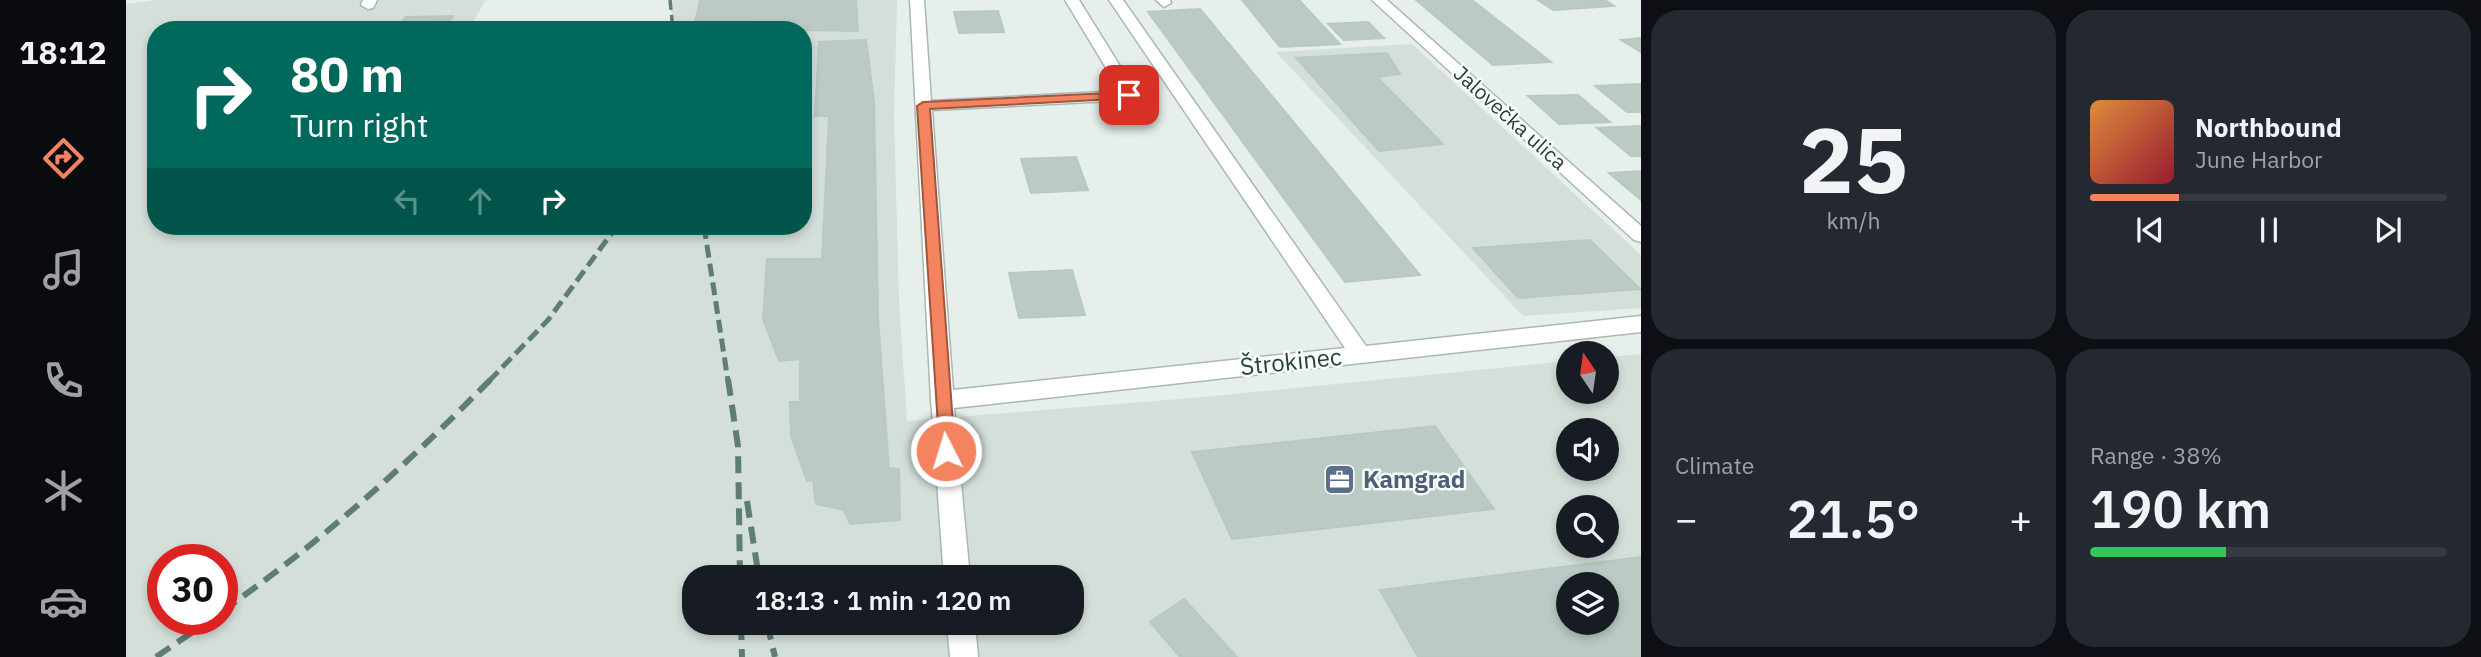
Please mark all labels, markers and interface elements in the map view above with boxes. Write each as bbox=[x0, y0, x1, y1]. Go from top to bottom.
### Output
text: 18:12 bbox=[19, 31, 107, 73]
text: 80 m bbox=[290, 42, 404, 105]
icon: right bbox=[175, 49, 266, 140]
street label: Jalovečka ulica bbox=[1448, 59, 1573, 176]
pin bbox=[1099, 65, 1159, 125]
icon: arrive bbox=[1110, 76, 1148, 114]
text: 25 bbox=[1799, 100, 1908, 218]
text: Turn right bbox=[290, 104, 428, 146]
text: Northbound bbox=[2195, 110, 2342, 144]
icon: directions bbox=[39, 134, 88, 183]
text: June Harbor bbox=[2195, 144, 2323, 174]
icon: left bbox=[388, 182, 426, 220]
icon: ahead bbox=[461, 182, 499, 220]
icon: right bbox=[534, 182, 572, 220]
text: km/h bbox=[1826, 205, 1881, 235]
icon: previous bbox=[2131, 211, 2169, 249]
icon: pause bbox=[2250, 211, 2288, 249]
icon: next bbox=[2369, 211, 2407, 249]
icon: music bbox=[39, 245, 88, 294]
street label: Štrokinec bbox=[1238, 340, 1343, 382]
north arrow bbox=[1556, 341, 1619, 404]
map controls bbox=[1556, 341, 1619, 635]
icon: phone bbox=[39, 356, 88, 405]
position arrow bbox=[909, 414, 983, 488]
button: sound bbox=[1556, 418, 1619, 481]
text: Range · 38% bbox=[2090, 440, 2222, 470]
text: Climate bbox=[1675, 450, 1754, 480]
office icon: Kamgrad bbox=[1323, 463, 1357, 497]
place label: Kamgrad bbox=[1363, 463, 1465, 495]
icon: climate bbox=[39, 466, 88, 515]
text: 190 km bbox=[2090, 475, 2271, 542]
text: 21.5° bbox=[1787, 485, 1920, 552]
text: − bbox=[1675, 494, 1698, 543]
text: + bbox=[2009, 494, 2032, 543]
button: search bbox=[1556, 495, 1619, 558]
speed limit sign: 30 bbox=[147, 544, 238, 635]
button: layers bbox=[1556, 572, 1619, 635]
icon: car bbox=[39, 577, 88, 626]
text: 18:13 · 1 min · 120 m bbox=[755, 583, 1011, 617]

